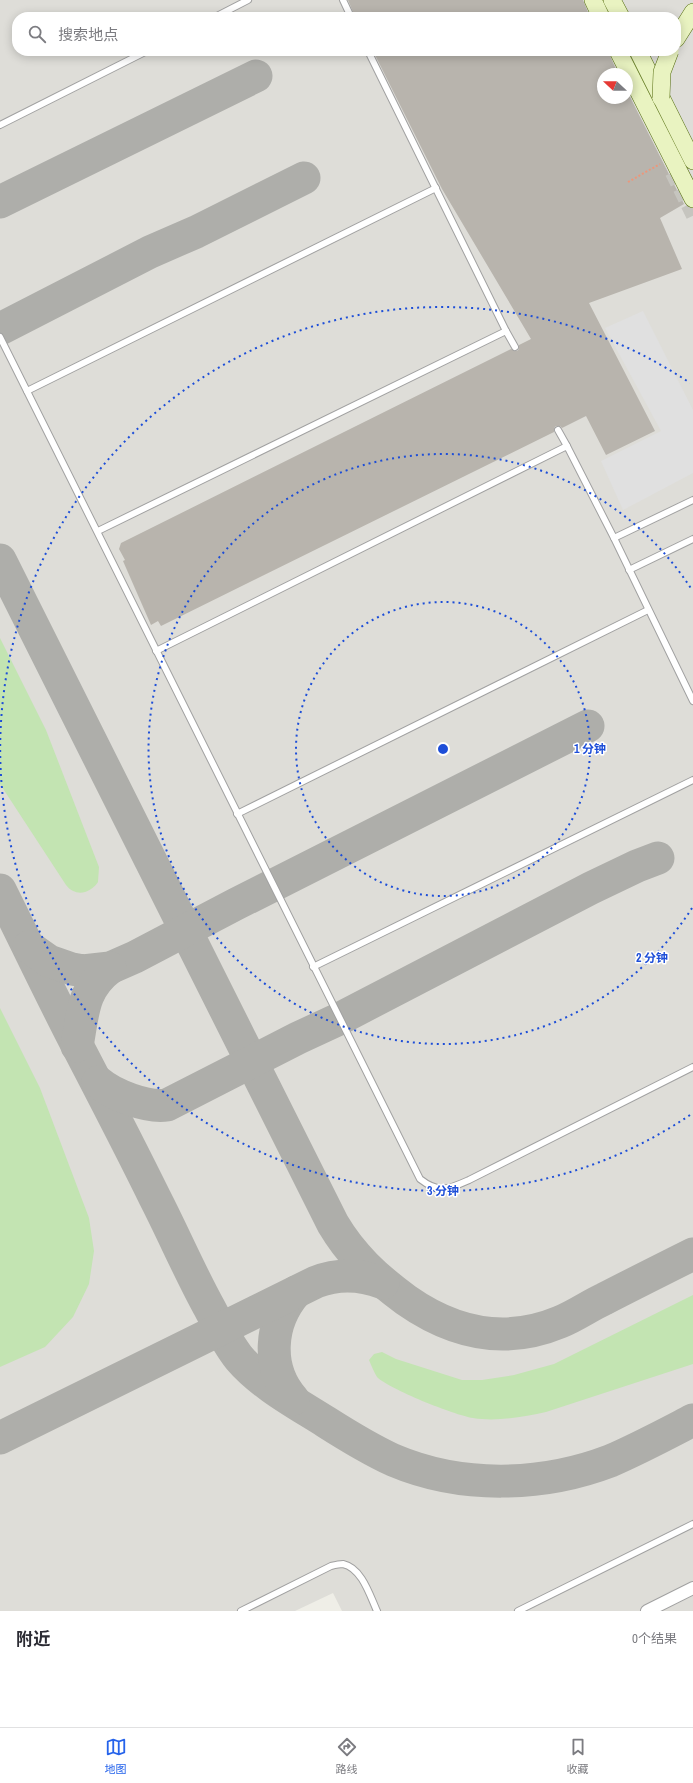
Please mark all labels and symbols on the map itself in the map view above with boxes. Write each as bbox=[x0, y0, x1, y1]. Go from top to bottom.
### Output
north arrow bbox=[597, 68, 633, 104]
text: 1 分钟 bbox=[574, 741, 606, 757]
centre of rings bbox=[436, 742, 450, 756]
text: 2 分钟 bbox=[636, 950, 668, 966]
text: 3 分钟 bbox=[427, 1183, 459, 1199]

